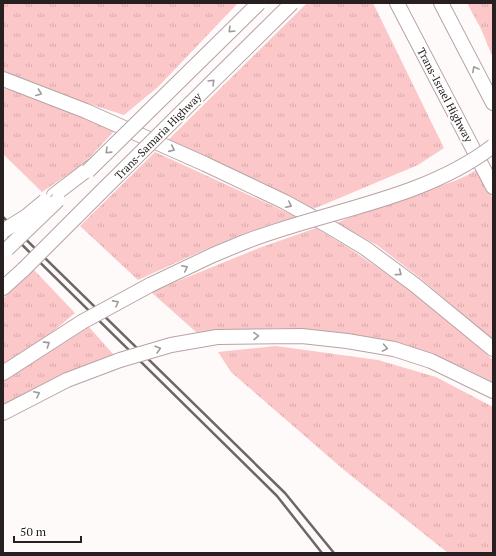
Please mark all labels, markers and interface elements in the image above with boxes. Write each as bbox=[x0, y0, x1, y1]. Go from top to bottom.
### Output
one-way arrow bbox=[228, 26, 236, 33]
street label: Trans-Israel Highway bbox=[414, 45, 476, 145]
one-way arrow bbox=[472, 66, 479, 73]
one-way arrow bbox=[207, 79, 215, 87]
one-way arrow bbox=[36, 88, 43, 96]
street label: Trans-Samaria Highway bbox=[112, 89, 205, 182]
one-way arrow bbox=[168, 145, 175, 153]
one-way arrow bbox=[105, 146, 113, 154]
one-way arrow bbox=[285, 200, 293, 208]
one-way arrow bbox=[181, 265, 188, 273]
one-way arrow bbox=[395, 269, 402, 276]
one-way arrow bbox=[112, 300, 119, 307]
one-way arrow bbox=[253, 332, 259, 340]
one-way arrow bbox=[43, 341, 50, 349]
one-way arrow bbox=[382, 343, 389, 352]
one-way arrow bbox=[154, 345, 161, 354]
one-way arrow bbox=[33, 391, 41, 399]
scale bar bbox=[14, 518, 81, 544]
text: 50 m bbox=[20, 524, 47, 539]

